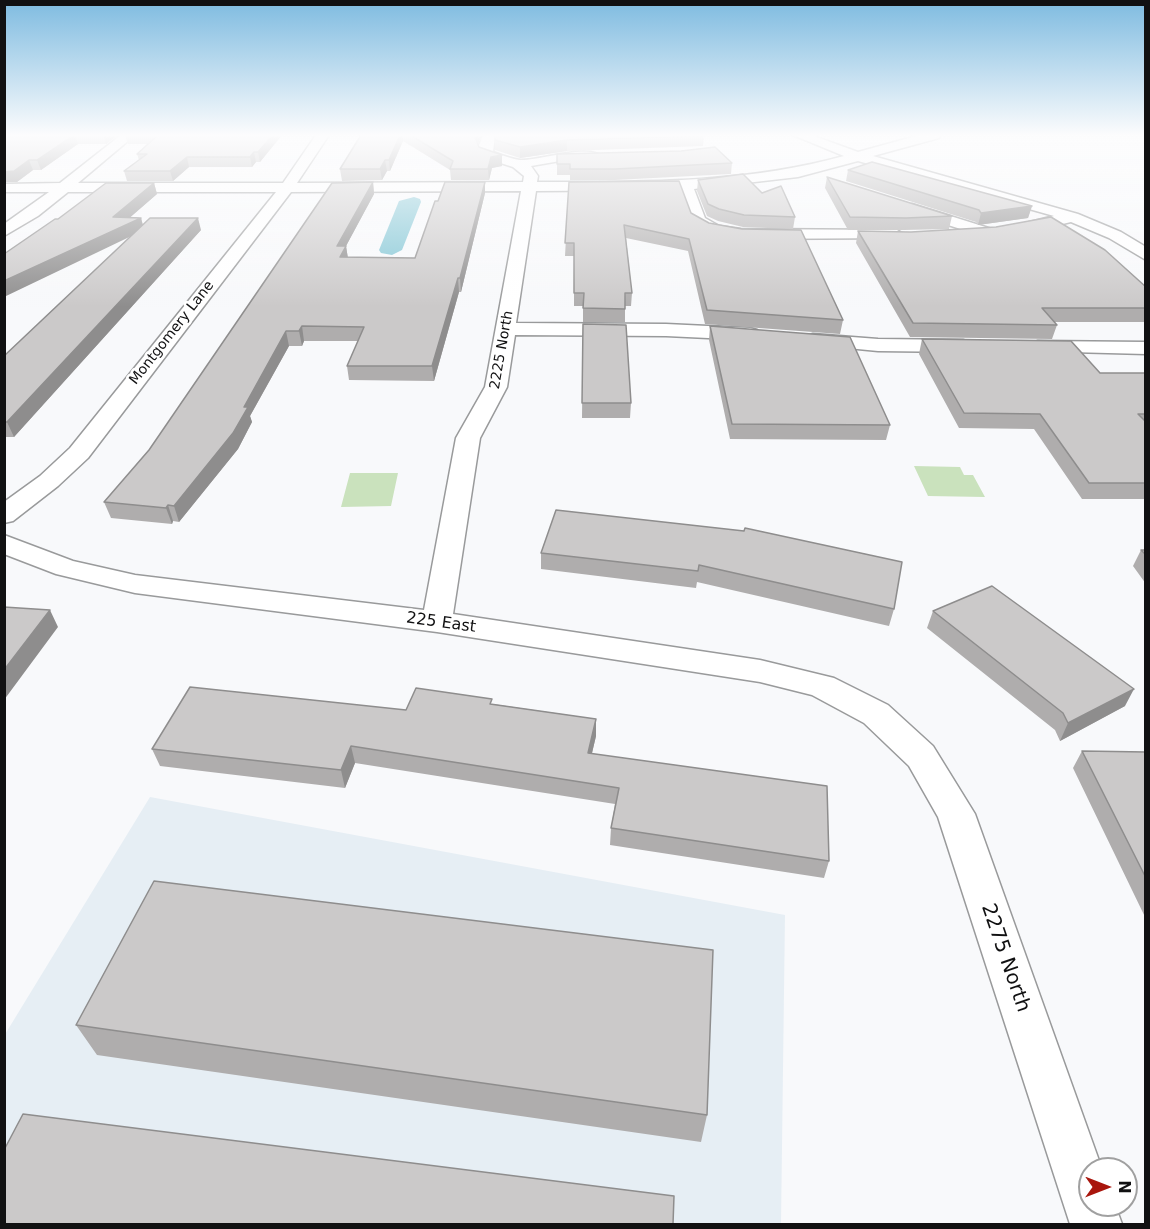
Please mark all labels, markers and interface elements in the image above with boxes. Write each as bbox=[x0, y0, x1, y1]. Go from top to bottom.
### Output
street label: Montgomery Lane bbox=[126, 278, 218, 388]
street label: 2225 North bbox=[487, 310, 517, 390]
street label: 225 East bbox=[405, 609, 477, 637]
street label: 2275 North bbox=[975, 901, 1035, 1015]
north arrow bbox=[1078, 1157, 1138, 1217]
text: N bbox=[1115, 1180, 1134, 1194]

